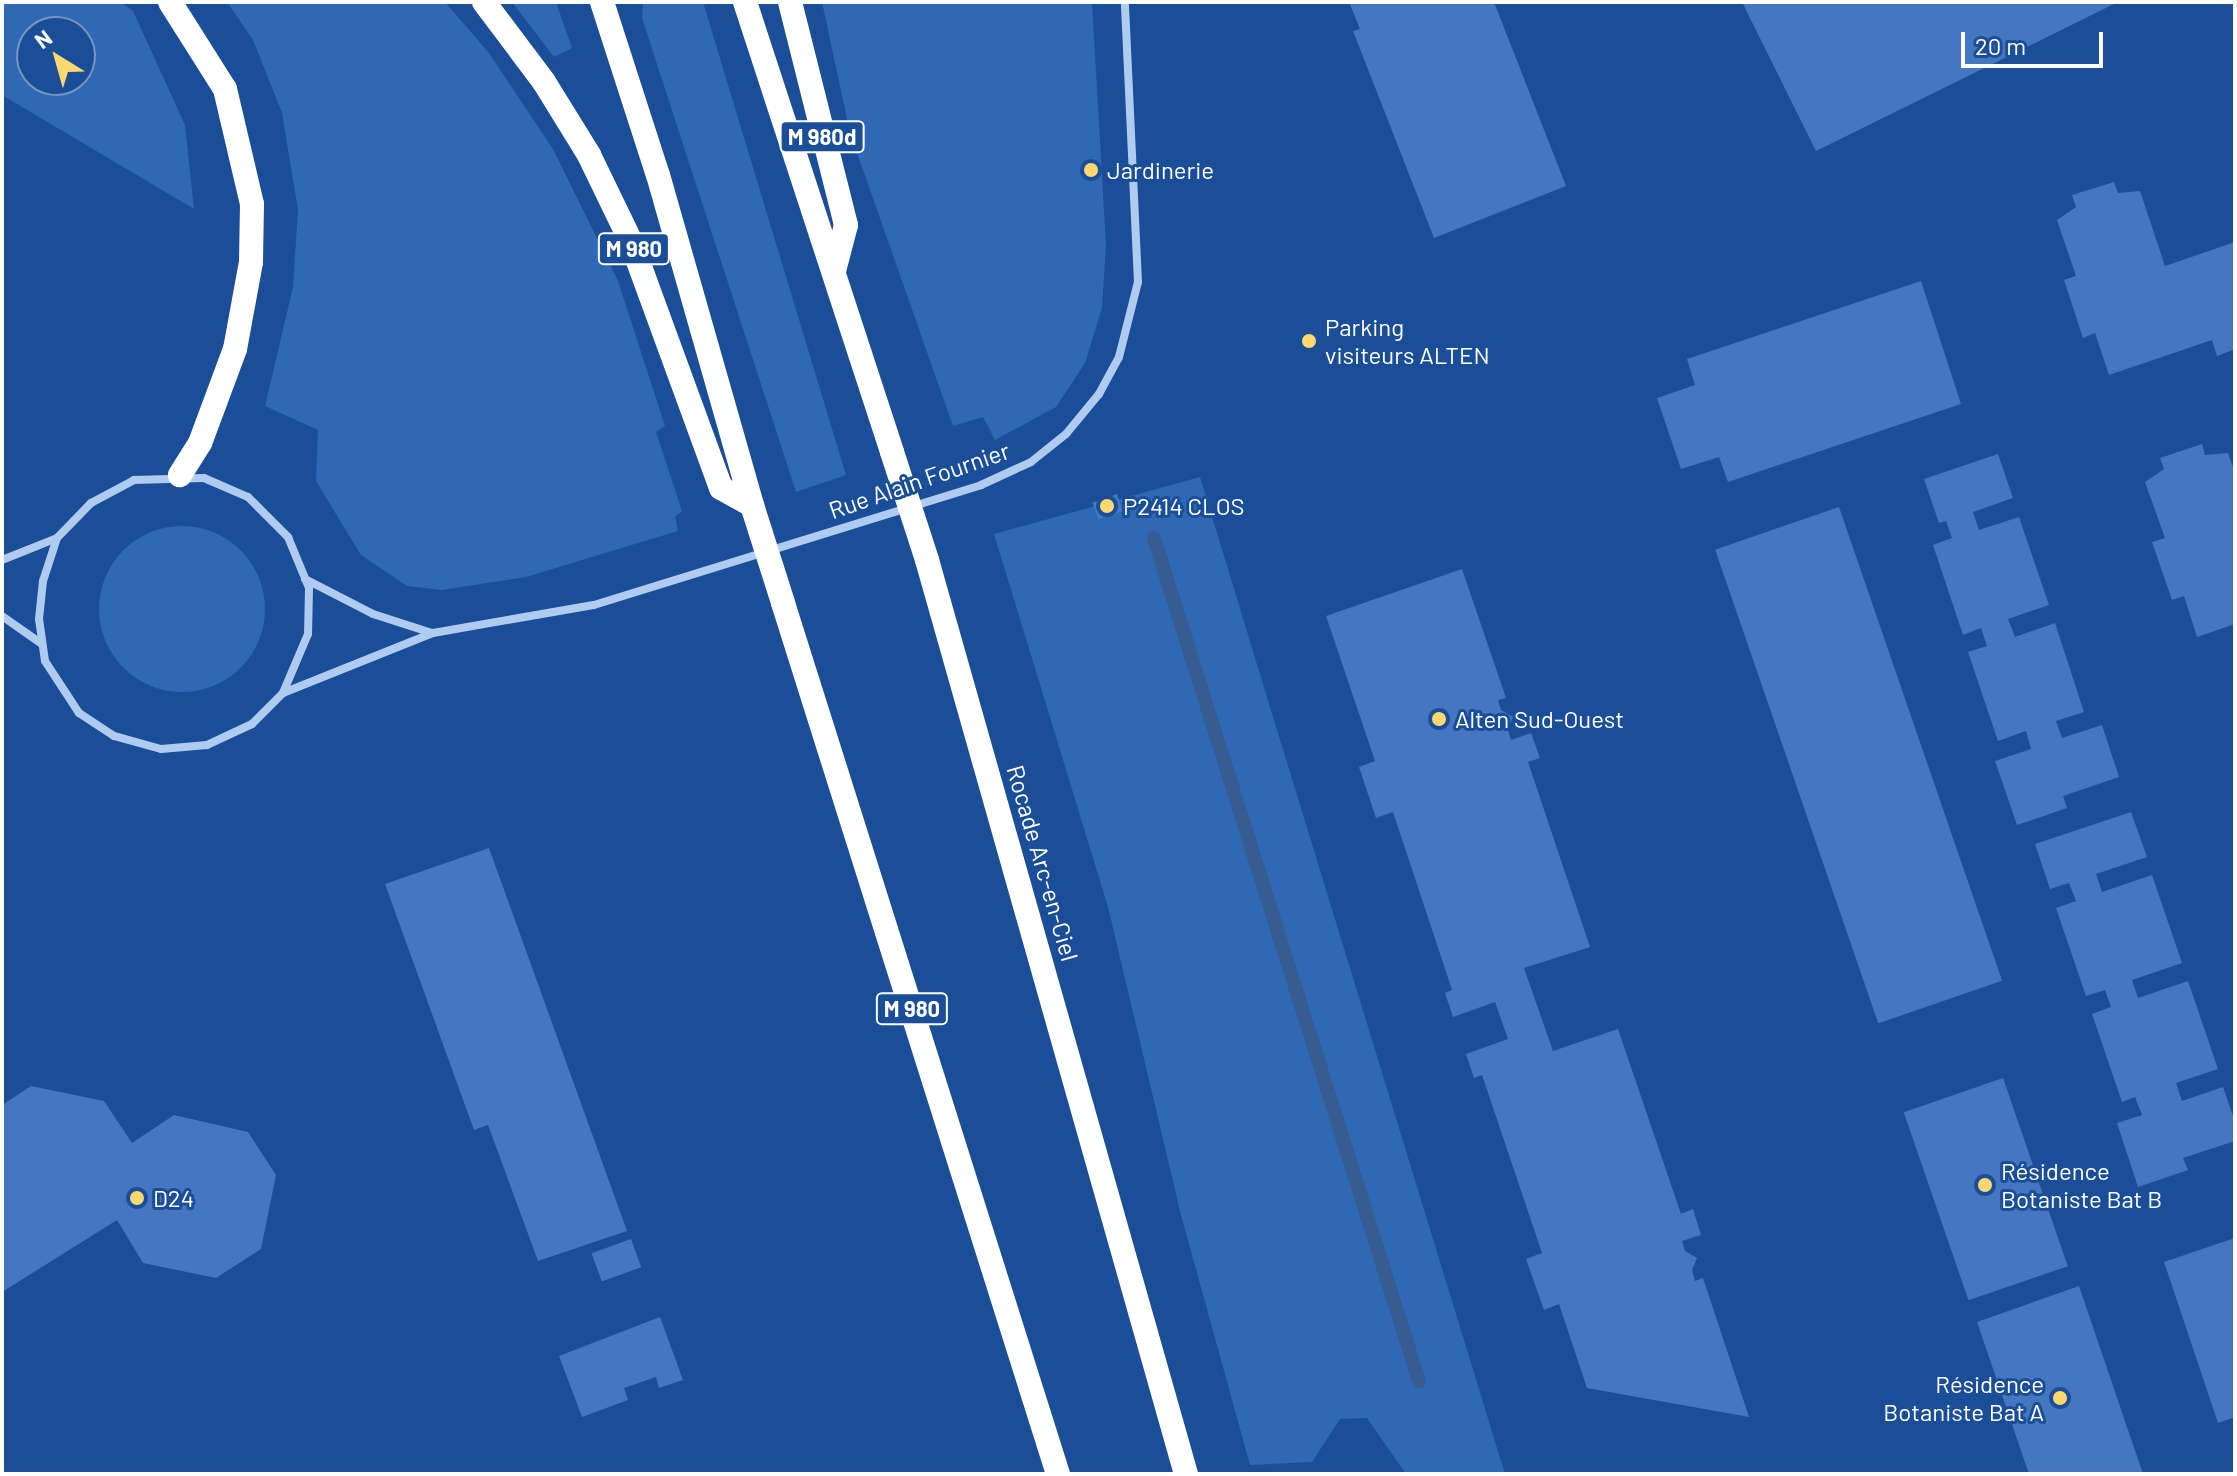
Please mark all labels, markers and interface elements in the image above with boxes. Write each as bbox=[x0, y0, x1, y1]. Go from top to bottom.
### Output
north arrow bbox=[16, 16, 96, 96]
scale bar bbox=[1965, 16, 2107, 66]
text: N bbox=[29, 24, 56, 53]
text: 20 m bbox=[1975, 31, 2026, 60]
road number: M 980d bbox=[778, 119, 866, 155]
place label: Jardinerie bbox=[1107, 156, 1214, 184]
marker: Jardinerie bbox=[1082, 161, 1100, 179]
road number: M 980 bbox=[596, 231, 672, 267]
place label: Parking visiteurs ALTEN bbox=[1325, 313, 1490, 369]
marker: Parking visiteurs ALTEN bbox=[1300, 332, 1318, 350]
street label: Rue Alain Fournier bbox=[825, 436, 1013, 524]
place label: P2414 CLOS bbox=[1123, 492, 1245, 520]
marker: P2414 CLOS bbox=[1098, 497, 1116, 515]
place label: Alten Sud-Ouest bbox=[1455, 705, 1624, 733]
marker: Alten Sud-Ouest bbox=[1430, 710, 1448, 728]
street label: Rocade Arc-en-Ciel bbox=[1001, 762, 1085, 964]
road number: M 980 bbox=[874, 991, 950, 1027]
place label: Résidence Botaniste Bat B bbox=[2001, 1157, 2162, 1213]
marker: Résidence Botaniste Bat B bbox=[1976, 1176, 1994, 1194]
place label: D24 bbox=[153, 1184, 194, 1212]
marker: D24 bbox=[128, 1189, 146, 1207]
place label: Résidence Botaniste Bat A bbox=[1883, 1370, 2044, 1426]
marker: Résidence Botaniste Bat A bbox=[2051, 1389, 2069, 1407]

